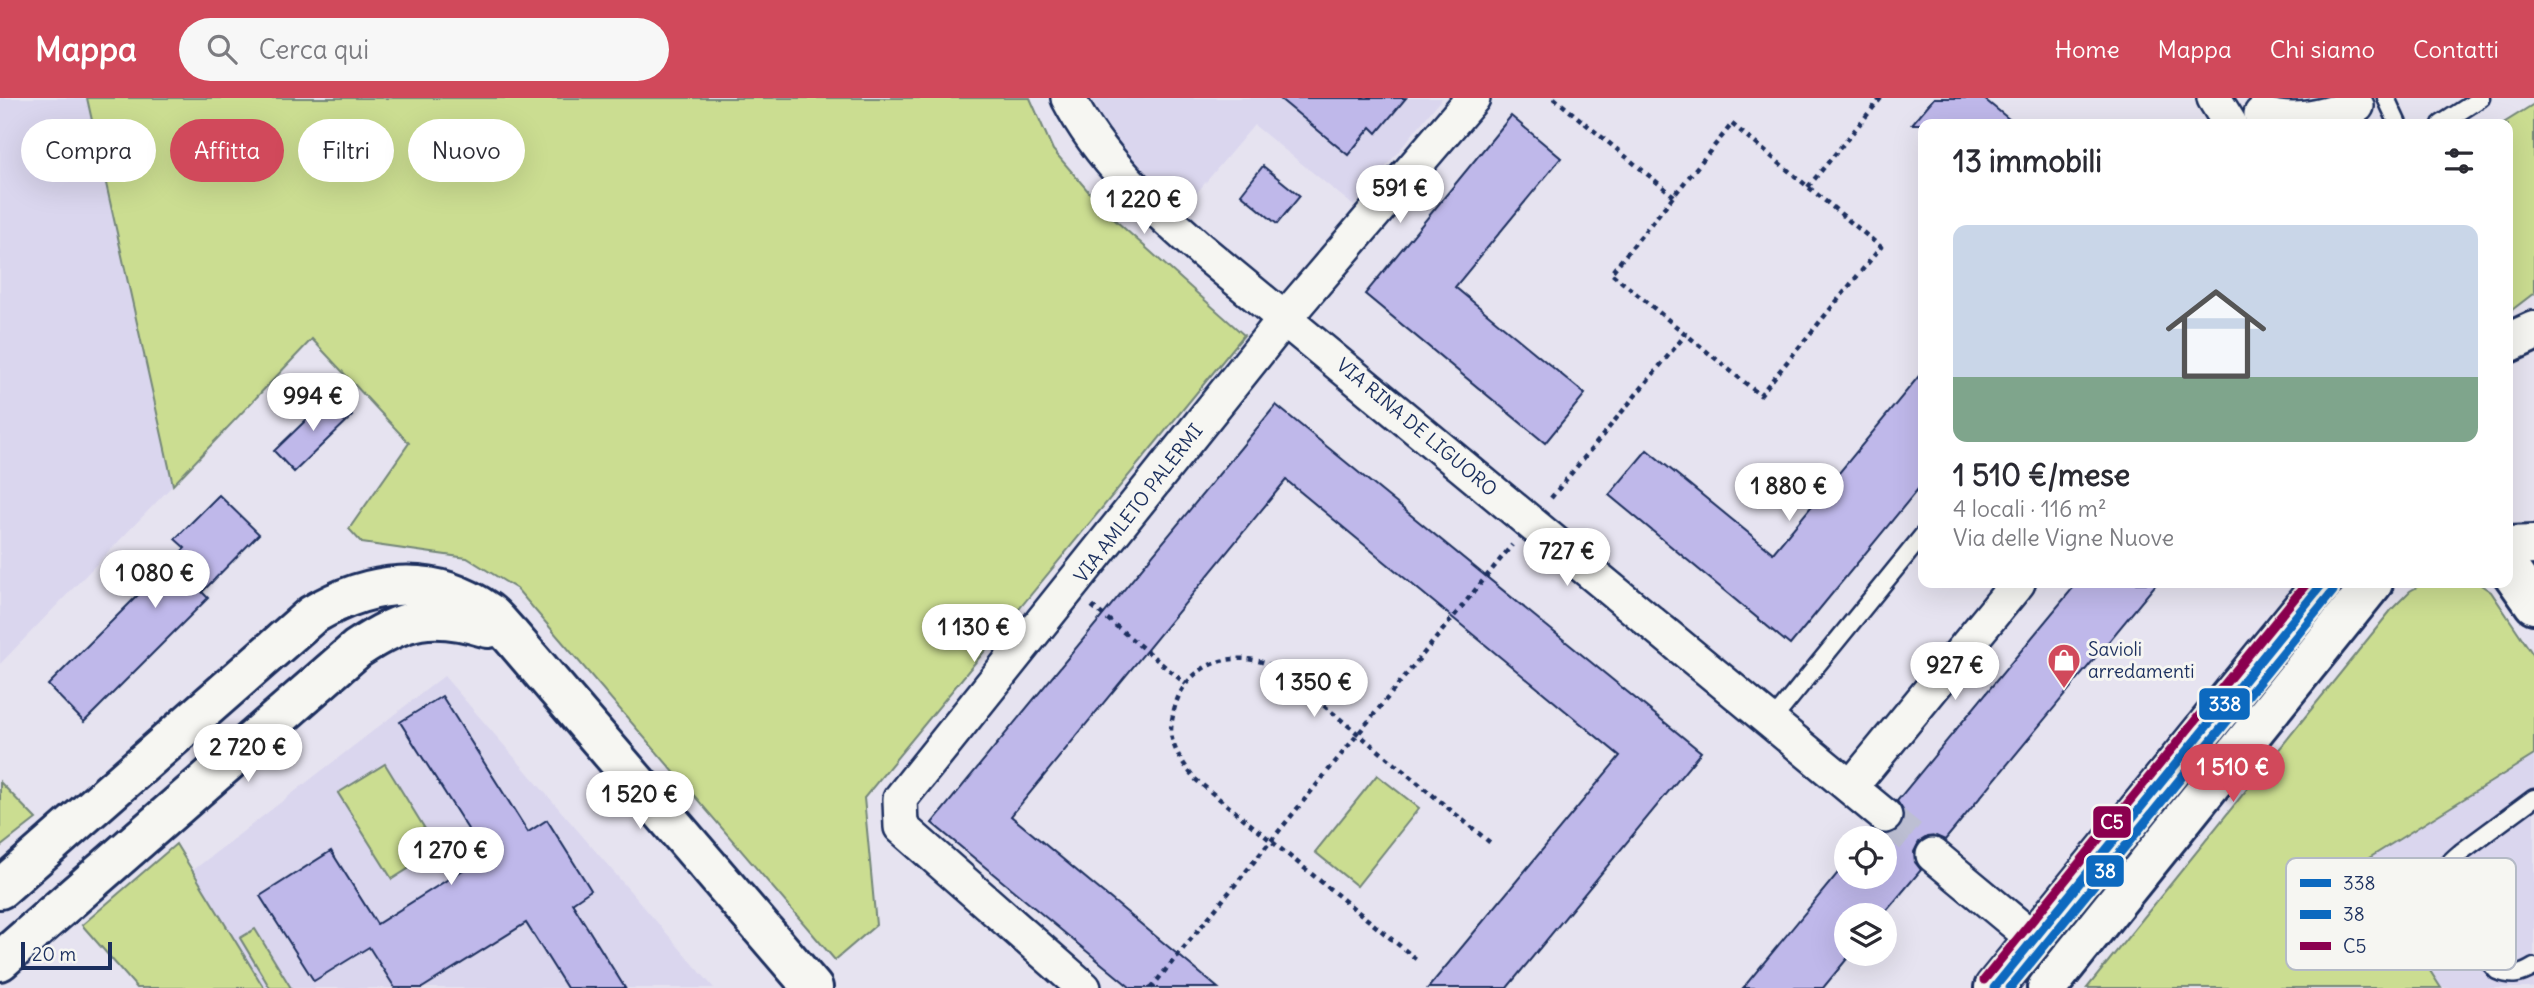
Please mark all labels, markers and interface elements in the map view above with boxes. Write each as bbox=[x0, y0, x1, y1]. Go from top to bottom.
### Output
search box bbox=[179, 18, 669, 81]
text: Mappa bbox=[35, 28, 137, 70]
icon: search bbox=[203, 30, 241, 68]
text: Cerca qui bbox=[259, 33, 369, 66]
text: Home bbox=[2055, 34, 2120, 64]
text: Mappa bbox=[2158, 34, 2232, 64]
text: Chi siamo bbox=[2270, 34, 2375, 64]
text: Contatti bbox=[2413, 34, 2499, 64]
chip: Compra bbox=[21, 119, 156, 182]
chip: Affitta bbox=[170, 119, 284, 182]
chip: Filtri bbox=[298, 119, 394, 182]
chip: Nuovo bbox=[408, 119, 525, 182]
text: 13 immobili bbox=[1953, 142, 2102, 180]
icon: filters bbox=[2440, 142, 2478, 180]
pin: 591 € bbox=[1351, 166, 1449, 225]
text: 591 € bbox=[1372, 173, 1428, 202]
pin: 1 220 € bbox=[1079, 176, 1209, 236]
text: 1 220 € bbox=[1106, 184, 1182, 213]
icon: home bbox=[2153, 271, 2279, 397]
street label: VIA RINA DE LIGUORO bbox=[1332, 353, 1502, 501]
pin: 994 € bbox=[264, 374, 362, 433]
text: 994 € bbox=[283, 381, 343, 410]
street label: VIA AMLETO PALERMI bbox=[1069, 419, 1207, 587]
text: 1 510 €/mese bbox=[1953, 456, 2130, 494]
pin: 1 880 € bbox=[1724, 464, 1854, 523]
text: 1 880 € bbox=[1751, 471, 1827, 500]
text: 4 locali · 116 m² bbox=[1953, 494, 2107, 523]
text: Via delle Vigne Nuove bbox=[1953, 523, 2174, 552]
pin: 727 € bbox=[1518, 528, 1616, 588]
text: 727 € bbox=[1539, 536, 1595, 565]
pin: 1 080 € bbox=[90, 550, 220, 610]
text: 1 080 € bbox=[116, 558, 194, 587]
pin: 1 130 € bbox=[909, 604, 1039, 664]
text: 1 130 € bbox=[938, 612, 1010, 641]
place label: Savioli arredamenti bbox=[2088, 637, 2194, 683]
shop icon: Savioli arredamenti bbox=[2045, 641, 2083, 690]
pin: 927 € bbox=[1906, 642, 2004, 702]
text: 927 € bbox=[1926, 650, 1984, 679]
pin: 1 350 € bbox=[1249, 660, 1379, 719]
text: 1 350 € bbox=[1276, 667, 1352, 696]
line badge: 338 bbox=[2198, 687, 2251, 721]
text: 338 bbox=[2209, 692, 2241, 716]
pin: 2 720 € bbox=[183, 724, 313, 784]
text: 2 720 € bbox=[209, 732, 287, 761]
pin: 1 510 € bbox=[2168, 744, 2298, 804]
text: 1 510 € bbox=[2197, 752, 2269, 781]
pin: 1 520 € bbox=[575, 772, 705, 831]
text: 1 520 € bbox=[602, 779, 678, 808]
line badge: C5 bbox=[2092, 805, 2132, 839]
text: C5 bbox=[2100, 810, 2124, 834]
map controls bbox=[1834, 826, 1897, 966]
button: locate bbox=[1834, 826, 1897, 889]
pin: 1 270 € bbox=[386, 828, 516, 887]
text: 1 270 € bbox=[414, 835, 488, 864]
line badge: 38 bbox=[2085, 854, 2125, 888]
legend bbox=[2286, 858, 2516, 970]
text: 38 bbox=[2094, 859, 2116, 883]
text: 338 bbox=[2343, 871, 2376, 895]
text: 38 bbox=[2343, 902, 2365, 926]
button: layers bbox=[1834, 903, 1897, 966]
text: C5 bbox=[2343, 934, 2366, 958]
scale bar bbox=[21, 939, 112, 971]
text: 20 m bbox=[32, 942, 76, 966]

